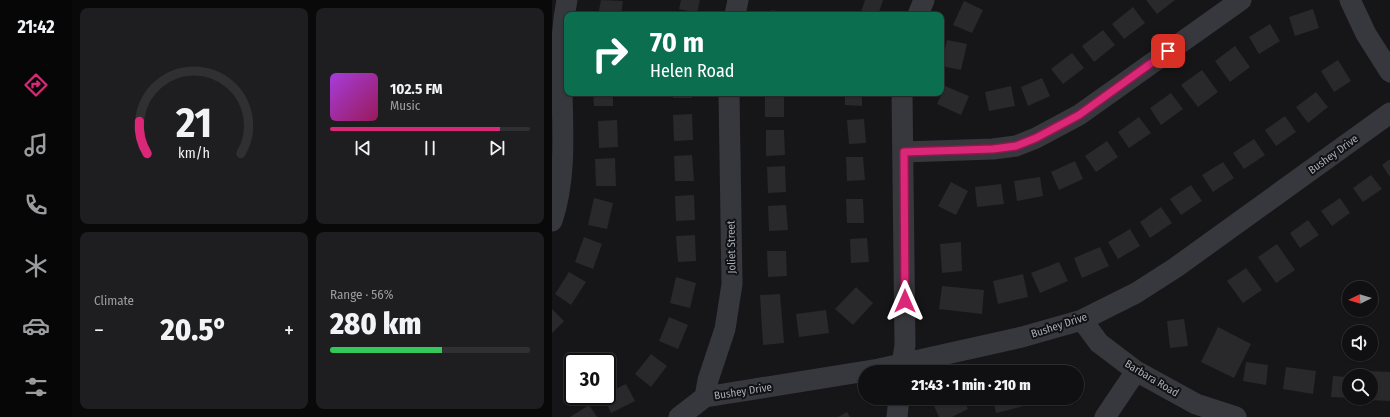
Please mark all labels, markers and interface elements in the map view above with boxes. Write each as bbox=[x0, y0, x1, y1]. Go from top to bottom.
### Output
text: 21:42 bbox=[17, 16, 55, 38]
text: 70 m bbox=[650, 26, 704, 59]
icon: right bbox=[584, 28, 636, 80]
pin bbox=[1151, 34, 1185, 68]
icon: arrive bbox=[1157, 40, 1179, 62]
text: Helen Road bbox=[650, 60, 734, 82]
icon: directions bbox=[22, 71, 50, 99]
text: 102.5 FM bbox=[390, 80, 442, 98]
text: 21 bbox=[175, 98, 212, 148]
text: Music bbox=[390, 98, 420, 113]
icon: music bbox=[22, 131, 50, 159]
street label: Bushey Drive bbox=[1306, 132, 1361, 177]
icon: previous bbox=[352, 137, 374, 159]
icon: pause bbox=[419, 137, 441, 159]
icon: next bbox=[486, 137, 508, 159]
text: km/h bbox=[178, 144, 210, 161]
icon: phone bbox=[22, 191, 50, 219]
street label: Joliet Street bbox=[725, 220, 738, 274]
icon: climate bbox=[22, 252, 50, 280]
position arrow bbox=[884, 280, 926, 322]
north arrow bbox=[1342, 281, 1378, 317]
map controls bbox=[1342, 281, 1378, 405]
text: Range · 56% bbox=[330, 287, 394, 302]
text: Climate bbox=[94, 293, 134, 308]
text: 280 km bbox=[330, 306, 421, 342]
street label: Bushey Drive bbox=[1029, 310, 1089, 341]
icon: car bbox=[22, 312, 50, 340]
text: 20.5° bbox=[161, 312, 227, 348]
text: − bbox=[94, 317, 104, 344]
text: + bbox=[284, 317, 294, 344]
button: sound bbox=[1342, 325, 1378, 361]
speed limit sign: 30 bbox=[564, 353, 616, 405]
street label: Barbara Road bbox=[1122, 357, 1181, 400]
button: search bbox=[1342, 369, 1378, 405]
icon: filters bbox=[22, 373, 50, 401]
text: 21:43 · 1 min · 210 m bbox=[911, 376, 1031, 394]
street label: Bushey Drive bbox=[713, 381, 773, 402]

